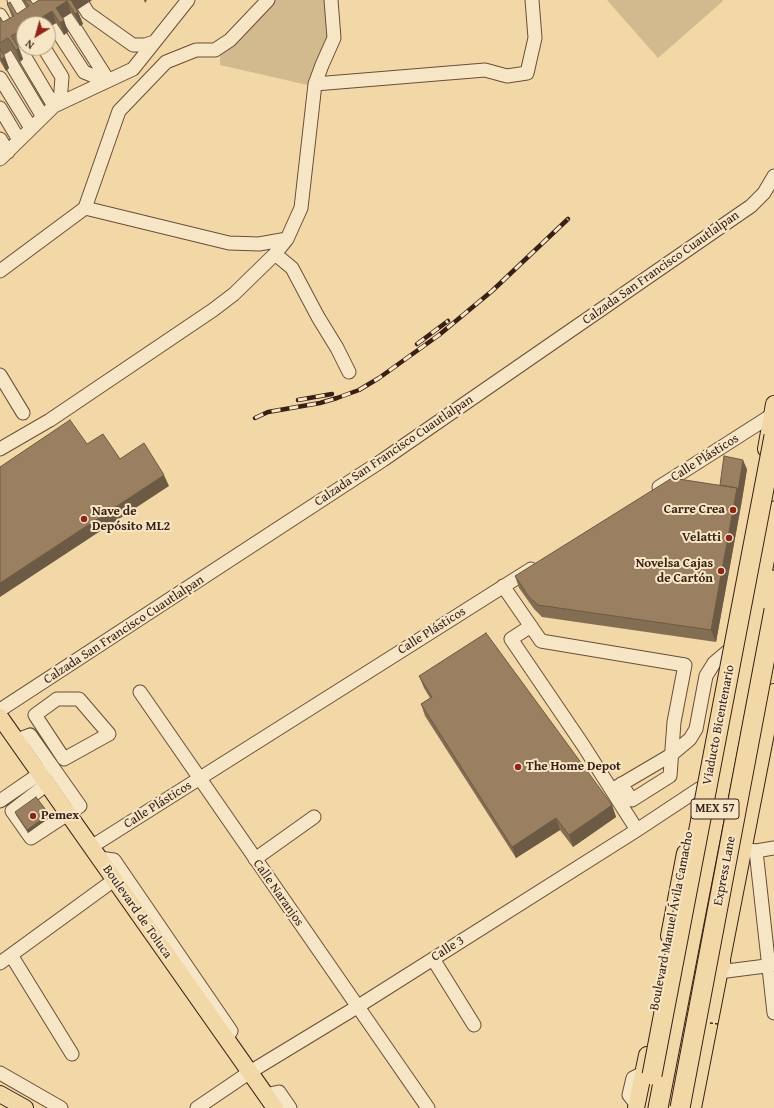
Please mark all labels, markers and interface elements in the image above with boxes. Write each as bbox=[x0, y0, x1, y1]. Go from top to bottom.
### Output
north arrow bbox=[16, 16, 56, 56]
text: N bbox=[22, 36, 37, 53]
street label: Calzada San Francisco Cuautlalpan bbox=[580, 208, 742, 328]
street label: Calzada San Francisco Cuautlalpan bbox=[312, 392, 476, 510]
street label: Calle Plásticos bbox=[668, 431, 742, 485]
place label: Carre Crea bbox=[664, 502, 725, 518]
place label: Nave de Depósito ML2 bbox=[92, 504, 170, 535]
marker: Carre Crea bbox=[728, 505, 738, 515]
marker: Nave de Depósito ML2 bbox=[79, 514, 89, 524]
place label: Velatti bbox=[682, 530, 721, 546]
marker: Velatti bbox=[724, 533, 734, 543]
place label: Novelsa Cajas de Cartón bbox=[636, 556, 713, 587]
marker: Novelsa Cajas de Cartón bbox=[716, 566, 726, 576]
street label: Calzada San Francisco Cuautlalpan bbox=[41, 572, 207, 688]
street label: Calle Plásticos bbox=[395, 604, 469, 658]
street label: Viaducto Bicentenario bbox=[700, 664, 738, 786]
place label: The Home Depot bbox=[526, 759, 621, 775]
marker: The Home Depot bbox=[513, 762, 523, 772]
street label: Calle Plásticos bbox=[121, 778, 195, 832]
road number: MEX 57 bbox=[691, 799, 739, 819]
place label: Pemex bbox=[41, 808, 79, 824]
marker: Pemex bbox=[28, 811, 38, 821]
street label: Boulevard Manuel Ávila Camacho bbox=[647, 830, 697, 1012]
street label: Express Lane bbox=[711, 835, 739, 907]
street label: Calle Naranjos bbox=[249, 857, 307, 929]
street label: Boulevard de Toluca bbox=[99, 862, 175, 962]
street label: Calle 3 bbox=[429, 933, 467, 965]

